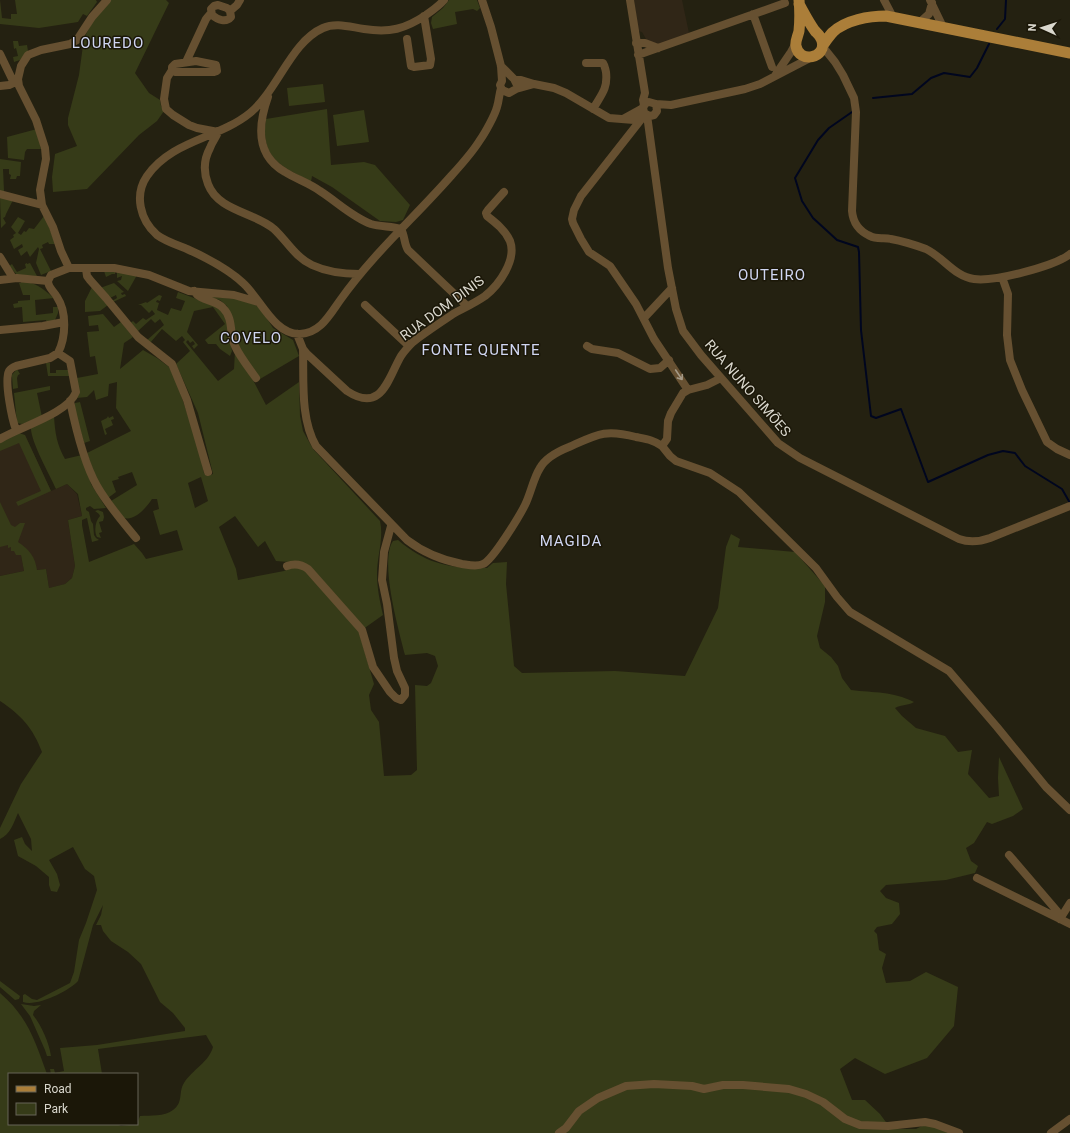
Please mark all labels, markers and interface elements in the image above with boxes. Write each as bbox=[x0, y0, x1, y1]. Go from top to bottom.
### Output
north arrow bbox=[1022, 8, 1062, 48]
text: N bbox=[1026, 23, 1039, 32]
district label: LOUREDO bbox=[72, 34, 144, 52]
district label: OUTEIRO bbox=[738, 266, 806, 284]
street label: RUA DOM DINIS bbox=[397, 272, 487, 344]
district label: COVELO bbox=[220, 329, 282, 347]
street label: RUA NUNO SIMÕES bbox=[702, 336, 795, 439]
district label: FONTE QUENTE bbox=[422, 341, 540, 359]
one-way arrow bbox=[675, 369, 683, 380]
district label: MAGIDA bbox=[540, 532, 602, 550]
legend bbox=[8, 1073, 138, 1125]
text: Road bbox=[44, 1082, 72, 1096]
text: Park bbox=[44, 1102, 69, 1116]

